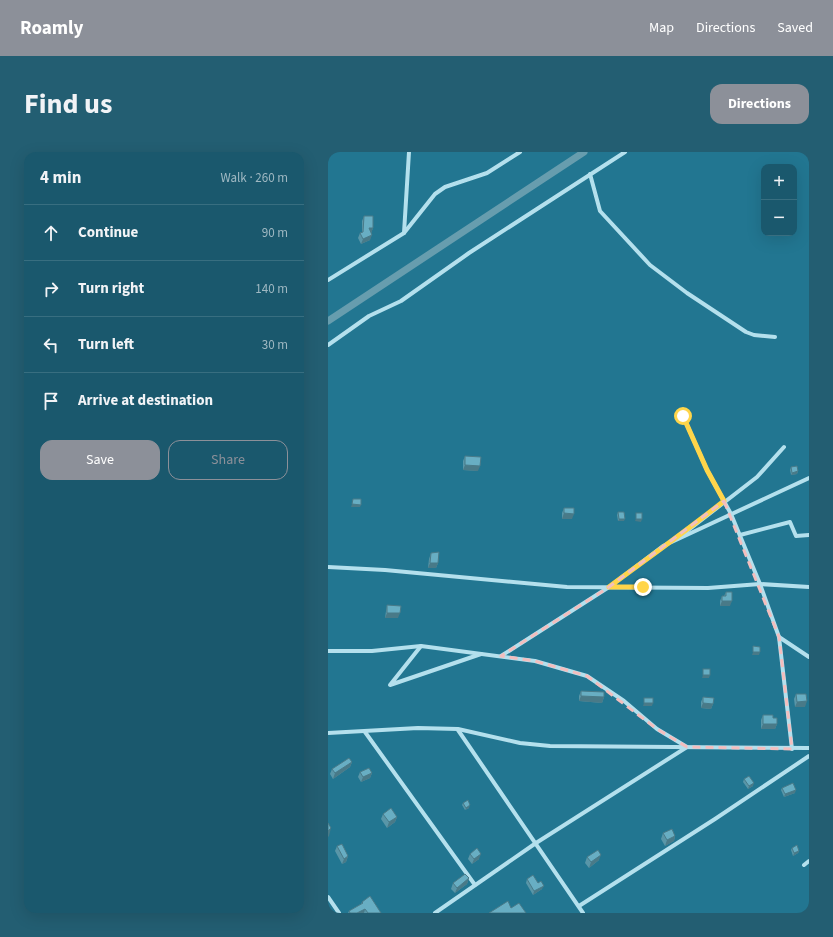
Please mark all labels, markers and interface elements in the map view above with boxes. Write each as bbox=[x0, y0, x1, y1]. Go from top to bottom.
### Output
text: Roamly bbox=[20, 15, 83, 42]
text: Map bbox=[649, 18, 674, 38]
text: Directions bbox=[696, 18, 755, 38]
text: Saved bbox=[777, 18, 813, 38]
text: Find us bbox=[24, 84, 112, 124]
button: Directions bbox=[710, 84, 809, 124]
map controls bbox=[761, 164, 797, 236]
button: + bbox=[761, 164, 797, 200]
text: 4 min bbox=[40, 166, 81, 190]
text: Walk · 260 m bbox=[220, 169, 288, 187]
button: − bbox=[761, 200, 797, 236]
icon: ahead bbox=[40, 222, 62, 244]
text: Continue bbox=[78, 222, 138, 243]
text: 90 m bbox=[262, 224, 288, 242]
icon: right bbox=[40, 278, 62, 300]
text: Turn right bbox=[78, 278, 144, 299]
text: 140 m bbox=[255, 280, 288, 298]
icon: left bbox=[40, 334, 62, 356]
text: Turn left bbox=[78, 334, 134, 355]
text: 30 m bbox=[262, 336, 288, 354]
icon: arrive bbox=[40, 390, 62, 412]
text: Arrive at destination bbox=[78, 390, 213, 411]
route start bbox=[674, 407, 692, 425]
button: Save bbox=[40, 440, 160, 480]
button: Share bbox=[168, 440, 288, 480]
route end bbox=[634, 578, 652, 596]

